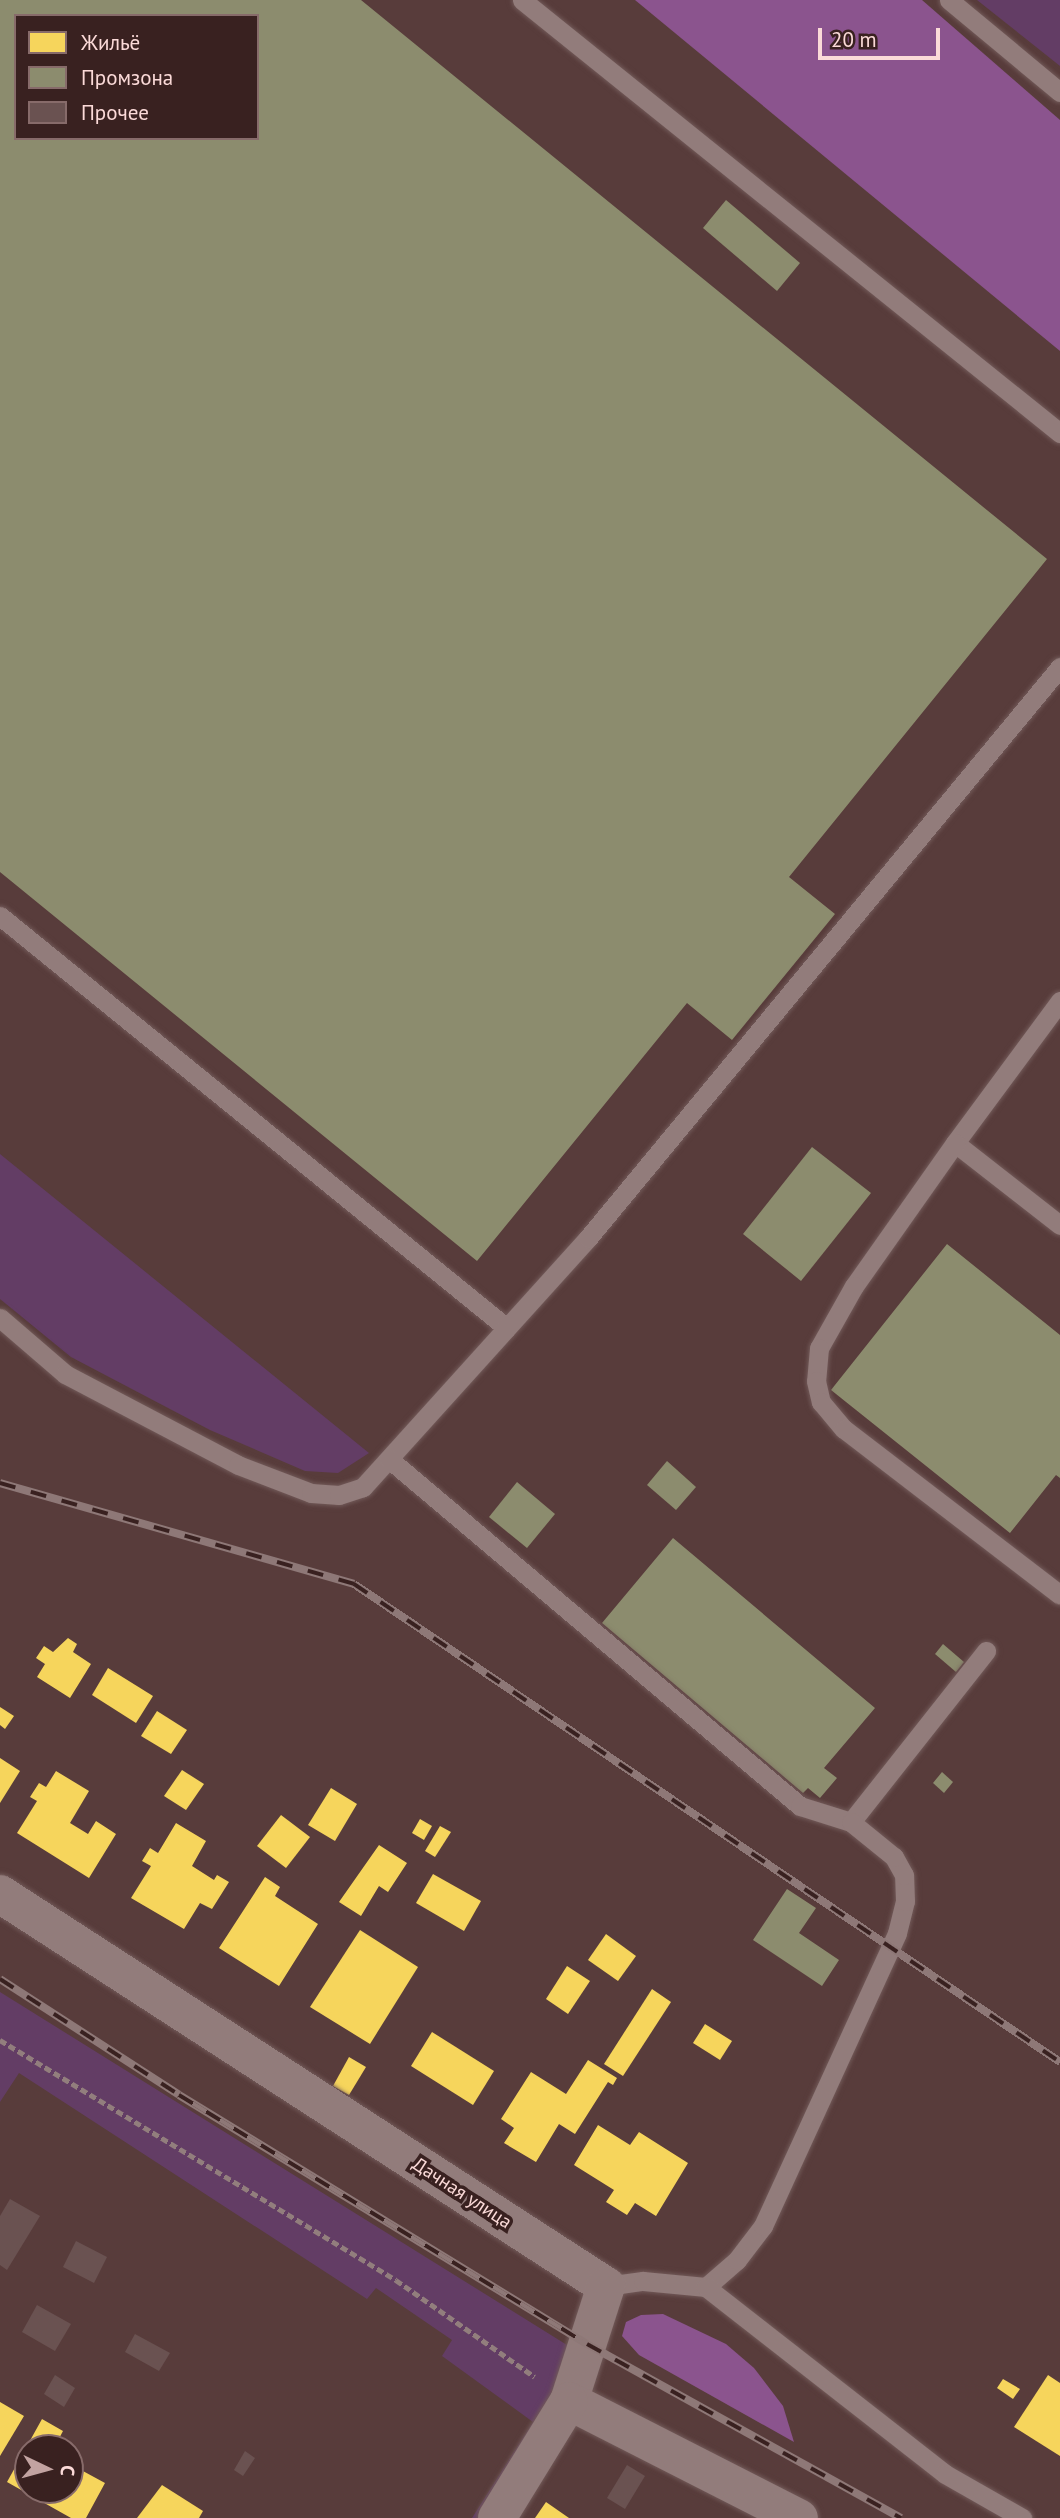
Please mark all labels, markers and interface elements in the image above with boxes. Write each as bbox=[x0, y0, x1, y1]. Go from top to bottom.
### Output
legend bbox=[14, 14, 259, 140]
scale bar bbox=[822, 14, 944, 58]
text: 20 m bbox=[831, 26, 877, 53]
text: Жильё bbox=[81, 29, 140, 56]
text: Промзона bbox=[81, 64, 173, 91]
text: Прочее bbox=[81, 99, 149, 126]
street label: Дачная улица bbox=[408, 2153, 516, 2233]
north arrow bbox=[14, 2434, 84, 2504]
text: С bbox=[56, 2464, 80, 2477]

